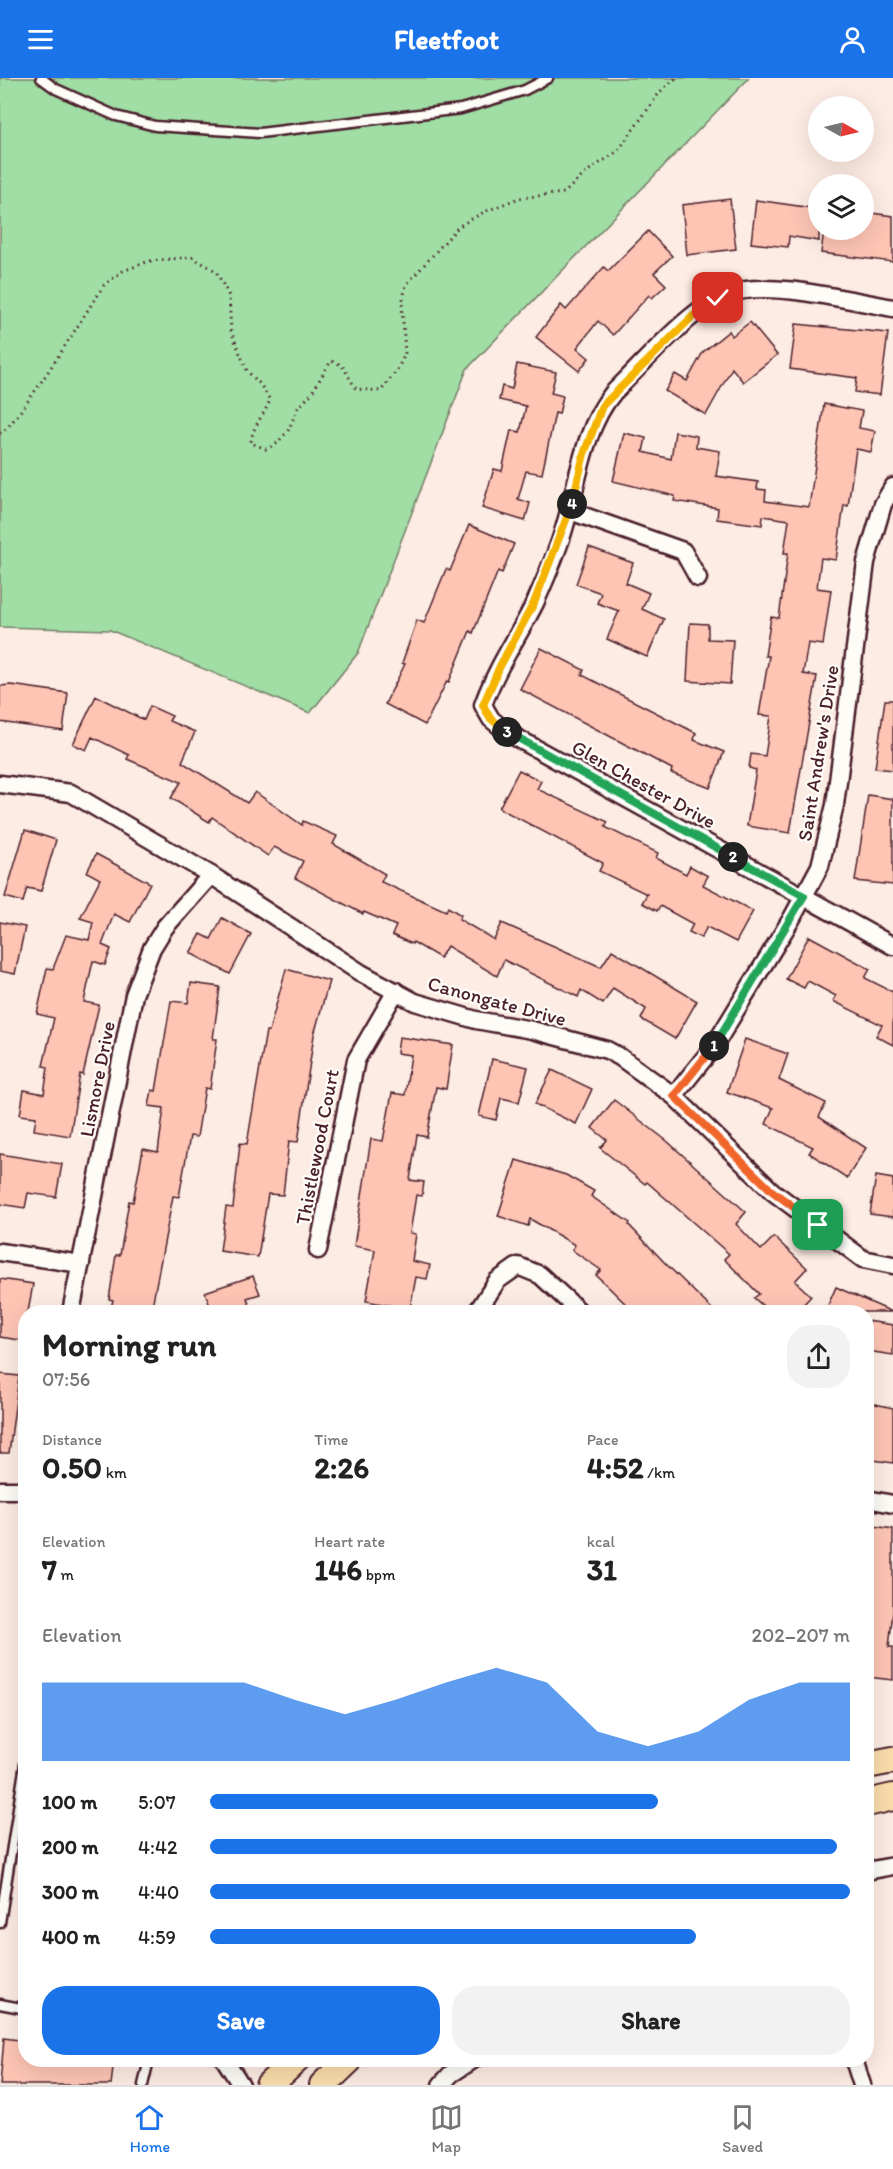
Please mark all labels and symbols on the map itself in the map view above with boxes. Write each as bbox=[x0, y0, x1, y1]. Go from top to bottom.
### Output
north arrow bbox=[808, 96, 874, 162]
pin bbox=[692, 272, 743, 323]
pin: 4 bbox=[557, 489, 587, 519]
street label: Saint Andrew's Drive bbox=[792, 663, 844, 843]
pin: 3 bbox=[492, 717, 522, 747]
street label: Glen Chester Drive bbox=[568, 735, 720, 833]
pin: 2 bbox=[718, 842, 748, 872]
street label: Canongate Drive bbox=[425, 971, 569, 1031]
street label: Lismore Drive bbox=[74, 1019, 120, 1139]
pin: 1 bbox=[699, 1031, 729, 1061]
street label: Thistlewood Court bbox=[290, 1067, 344, 1227]
pin bbox=[792, 1199, 843, 1250]

